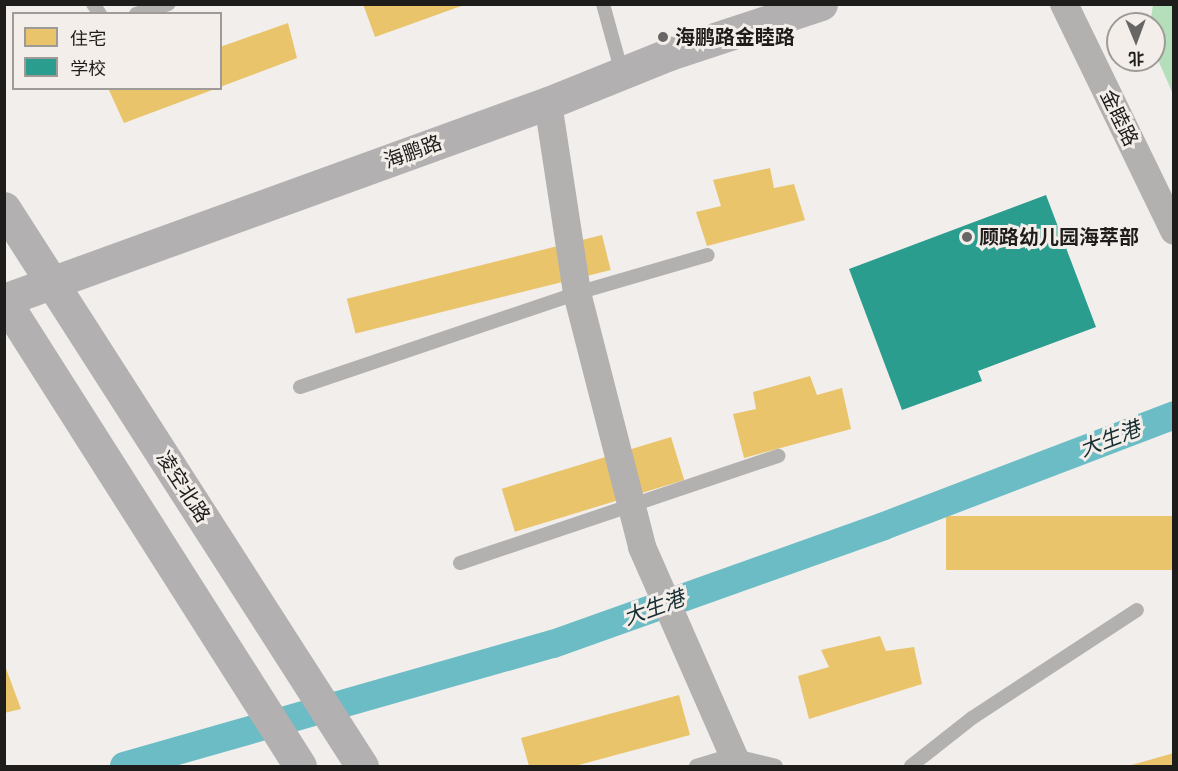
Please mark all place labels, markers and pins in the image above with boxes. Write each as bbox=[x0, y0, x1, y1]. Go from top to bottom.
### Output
place label: 海鹏路金睦路 bbox=[675, 25, 795, 49]
marker: 海鹏路金睦路 bbox=[656, 30, 670, 44]
place label: 顾路幼儿园海萃部 bbox=[979, 225, 1139, 249]
marker: 顾路幼儿园海萃部 bbox=[960, 230, 974, 244]

